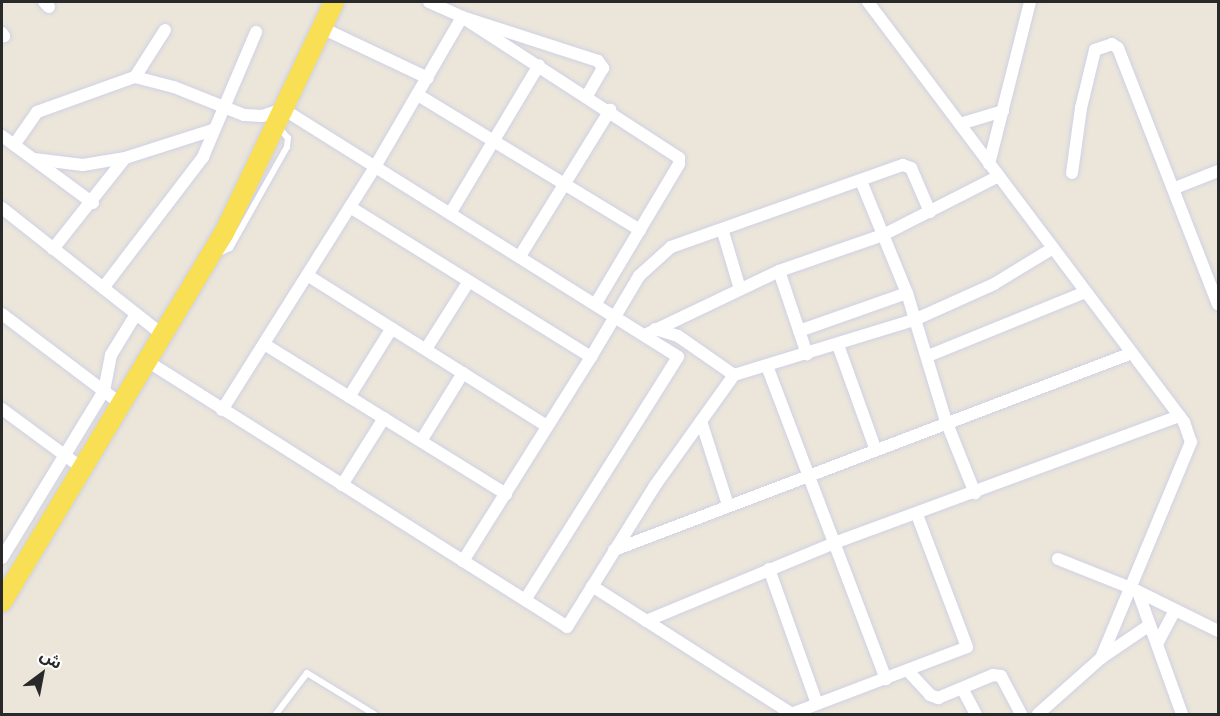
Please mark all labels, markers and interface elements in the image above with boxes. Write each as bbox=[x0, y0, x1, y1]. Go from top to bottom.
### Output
north arrow bbox=[12, 644, 72, 704]
text: ش bbox=[37, 644, 66, 673]

